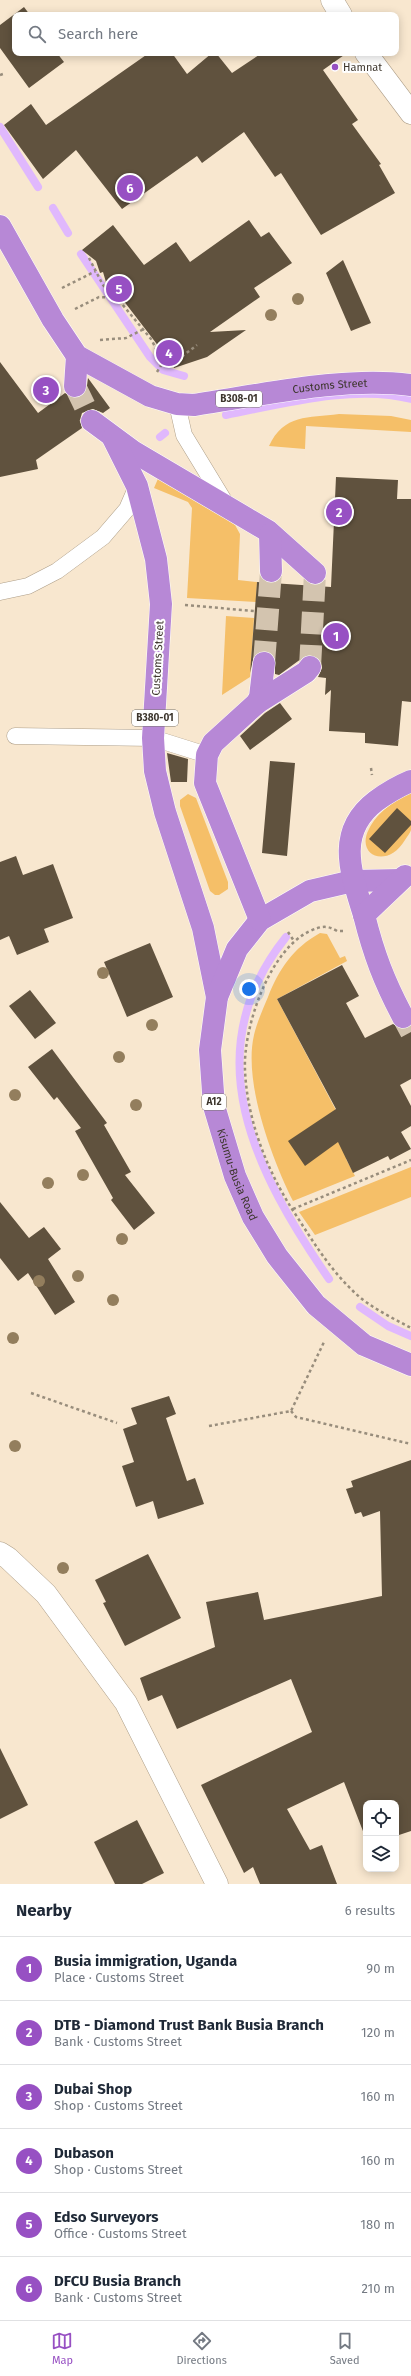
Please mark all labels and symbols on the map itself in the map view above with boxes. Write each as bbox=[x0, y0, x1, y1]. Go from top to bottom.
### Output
place label: Hamnat bbox=[343, 61, 382, 74]
marker: Hamnat bbox=[330, 62, 340, 72]
pin: 6 bbox=[117, 173, 143, 203]
pin: 5 bbox=[106, 274, 132, 304]
pin: 4 bbox=[156, 338, 182, 368]
pin: 3 bbox=[33, 375, 59, 405]
street label: Customs Street bbox=[292, 376, 368, 396]
road number: B308-01 bbox=[216, 391, 262, 407]
pin: 2 bbox=[326, 497, 352, 527]
street label: Customs Street bbox=[150, 620, 166, 696]
pin: 1 bbox=[323, 621, 349, 651]
road number: B380-01 bbox=[132, 710, 178, 726]
your location bbox=[239, 979, 259, 999]
road number: A12 bbox=[202, 1094, 226, 1110]
street label: Kisumu-Busia Road bbox=[215, 1127, 260, 1222]

